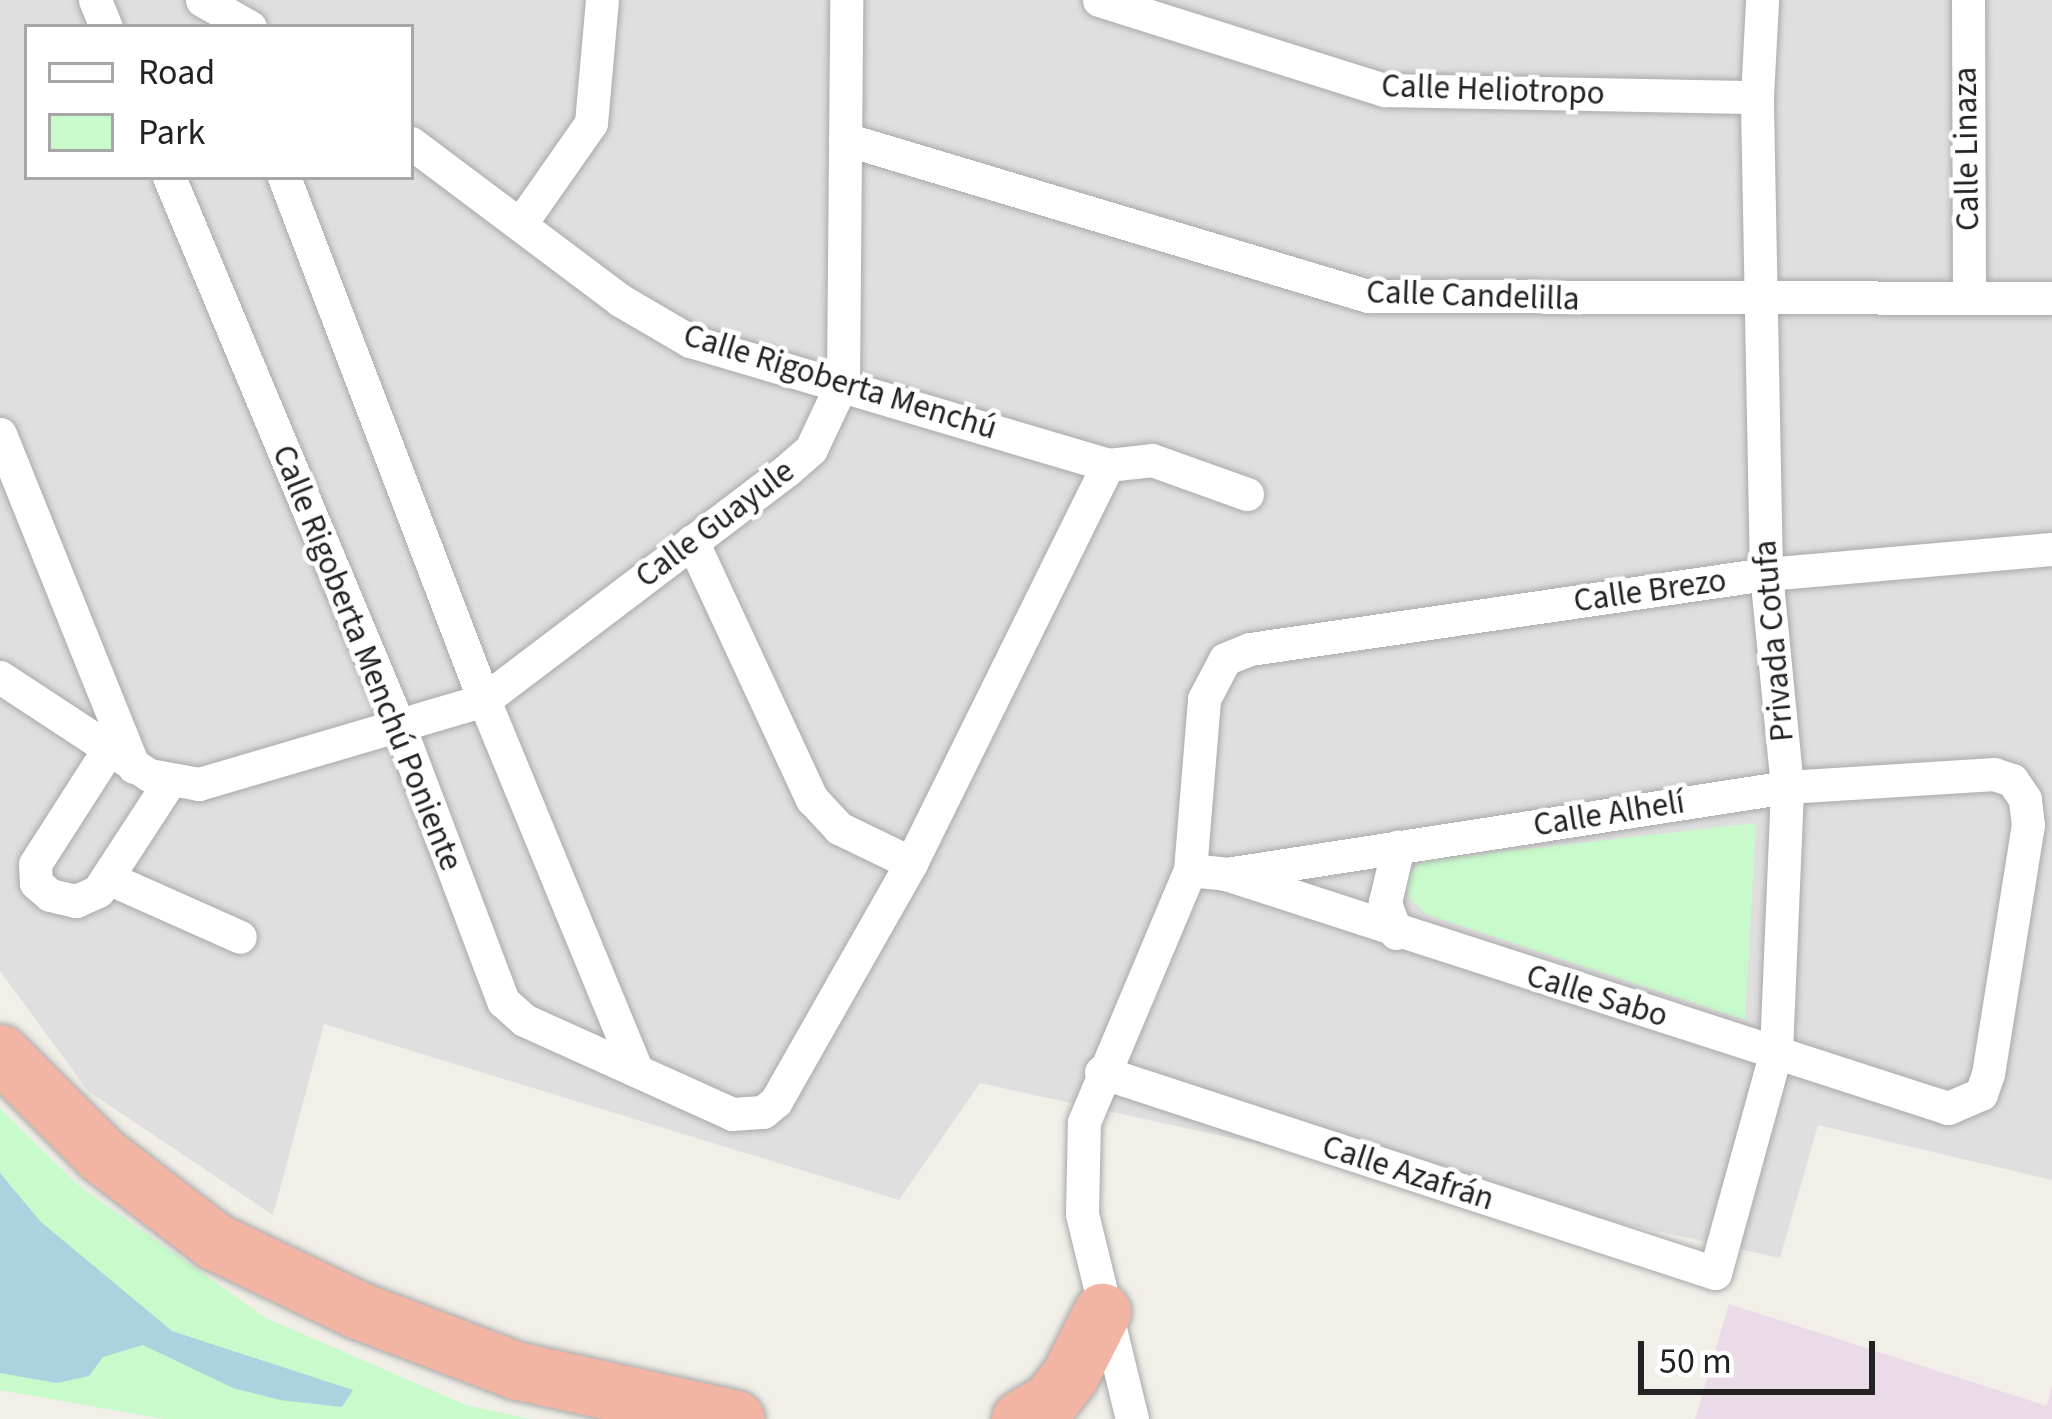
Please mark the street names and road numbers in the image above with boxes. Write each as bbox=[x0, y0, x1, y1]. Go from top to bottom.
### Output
street label: Calle Heliotropo bbox=[1381, 66, 1605, 114]
street label: Calle Linaza bbox=[1946, 67, 1988, 231]
street label: Calle Candelilla bbox=[1366, 272, 1580, 320]
street label: Calle Rigoberta Menchú bbox=[679, 316, 1001, 448]
street label: Calle Rigoberta Menchú Poniente bbox=[263, 439, 471, 877]
street label: Calle Guayule bbox=[628, 452, 802, 596]
street label: Privada Cotufa bbox=[1745, 539, 1803, 743]
street label: Calle Brezo bbox=[1571, 561, 1729, 621]
street label: Calle Alhelí bbox=[1531, 783, 1687, 845]
street label: Calle Sabo bbox=[1522, 956, 1672, 1036]
street label: Calle Azafrán bbox=[1317, 1127, 1499, 1219]

